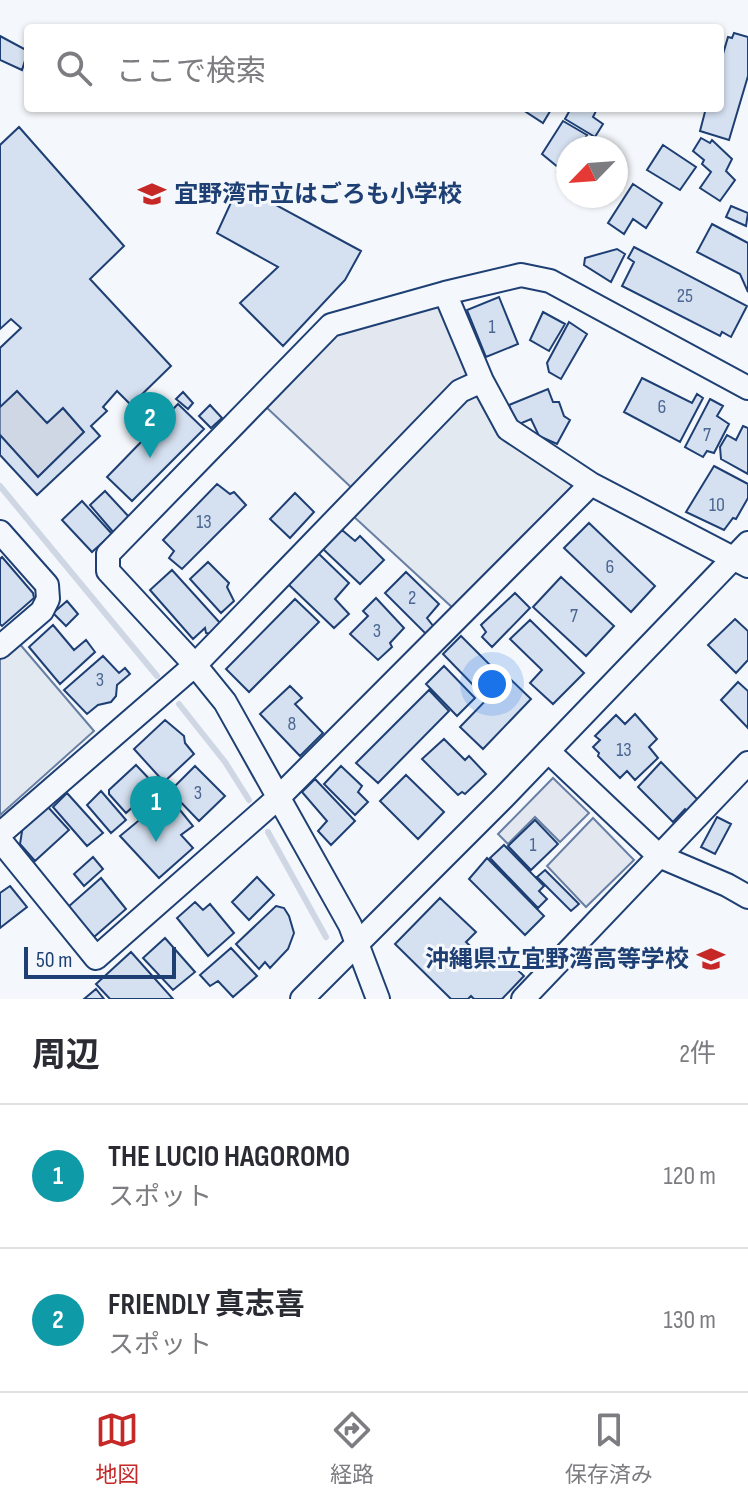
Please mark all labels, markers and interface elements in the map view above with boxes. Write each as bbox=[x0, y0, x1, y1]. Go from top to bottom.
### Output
search box bbox=[24, 24, 724, 112]
icon: search bbox=[52, 46, 96, 90]
text: ここで検索 bbox=[116, 54, 266, 90]
north arrow bbox=[556, 136, 628, 208]
school or university icon: 宜野湾市立はごろも小学校 bbox=[137, 179, 167, 209]
place label: 宜野湾市立はごろも小学校 bbox=[174, 180, 462, 209]
house number: 25 bbox=[677, 284, 693, 308]
house number: 1 bbox=[489, 315, 496, 339]
pin: 2 bbox=[124, 392, 176, 458]
house number: 6 bbox=[658, 395, 666, 419]
house number: 7 bbox=[703, 423, 711, 447]
house number: 10 bbox=[709, 493, 725, 517]
house number: 13 bbox=[196, 510, 212, 534]
house number: 6 bbox=[606, 555, 614, 579]
house number: 2 bbox=[408, 586, 416, 610]
house number: 7 bbox=[570, 604, 578, 628]
house number: 3 bbox=[373, 619, 381, 643]
your location bbox=[472, 664, 512, 704]
house number: 3 bbox=[96, 668, 104, 692]
house number: 8 bbox=[288, 712, 296, 736]
house number: 13 bbox=[616, 738, 632, 762]
pin: 1 bbox=[130, 776, 182, 842]
house number: 3 bbox=[194, 781, 202, 805]
house number: 1 bbox=[530, 833, 537, 857]
scale bar bbox=[24, 943, 176, 979]
school or university icon: 沖縄県立宜野湾高等学校 bbox=[696, 944, 726, 974]
place label: 沖縄県立宜野湾高等学校 bbox=[425, 945, 689, 974]
text: 50 m bbox=[36, 947, 72, 974]
text: 周辺 bbox=[32, 1035, 100, 1076]
text: 2件 bbox=[679, 1039, 716, 1070]
text: THE LUCIO HAGOROMO bbox=[108, 1139, 350, 1175]
text: 1 bbox=[53, 1161, 63, 1192]
text: 120 m bbox=[663, 1161, 716, 1192]
text: スポット bbox=[108, 1182, 212, 1213]
text: FRIENDLY 真志喜 bbox=[108, 1287, 305, 1323]
text: 2 bbox=[52, 1305, 64, 1336]
text: 130 m bbox=[664, 1305, 716, 1336]
text: スポット bbox=[108, 1330, 212, 1361]
tab: 地図 bbox=[95, 1408, 139, 1489]
tab: 経路 bbox=[330, 1408, 374, 1489]
tab: 保存済み bbox=[565, 1408, 653, 1489]

